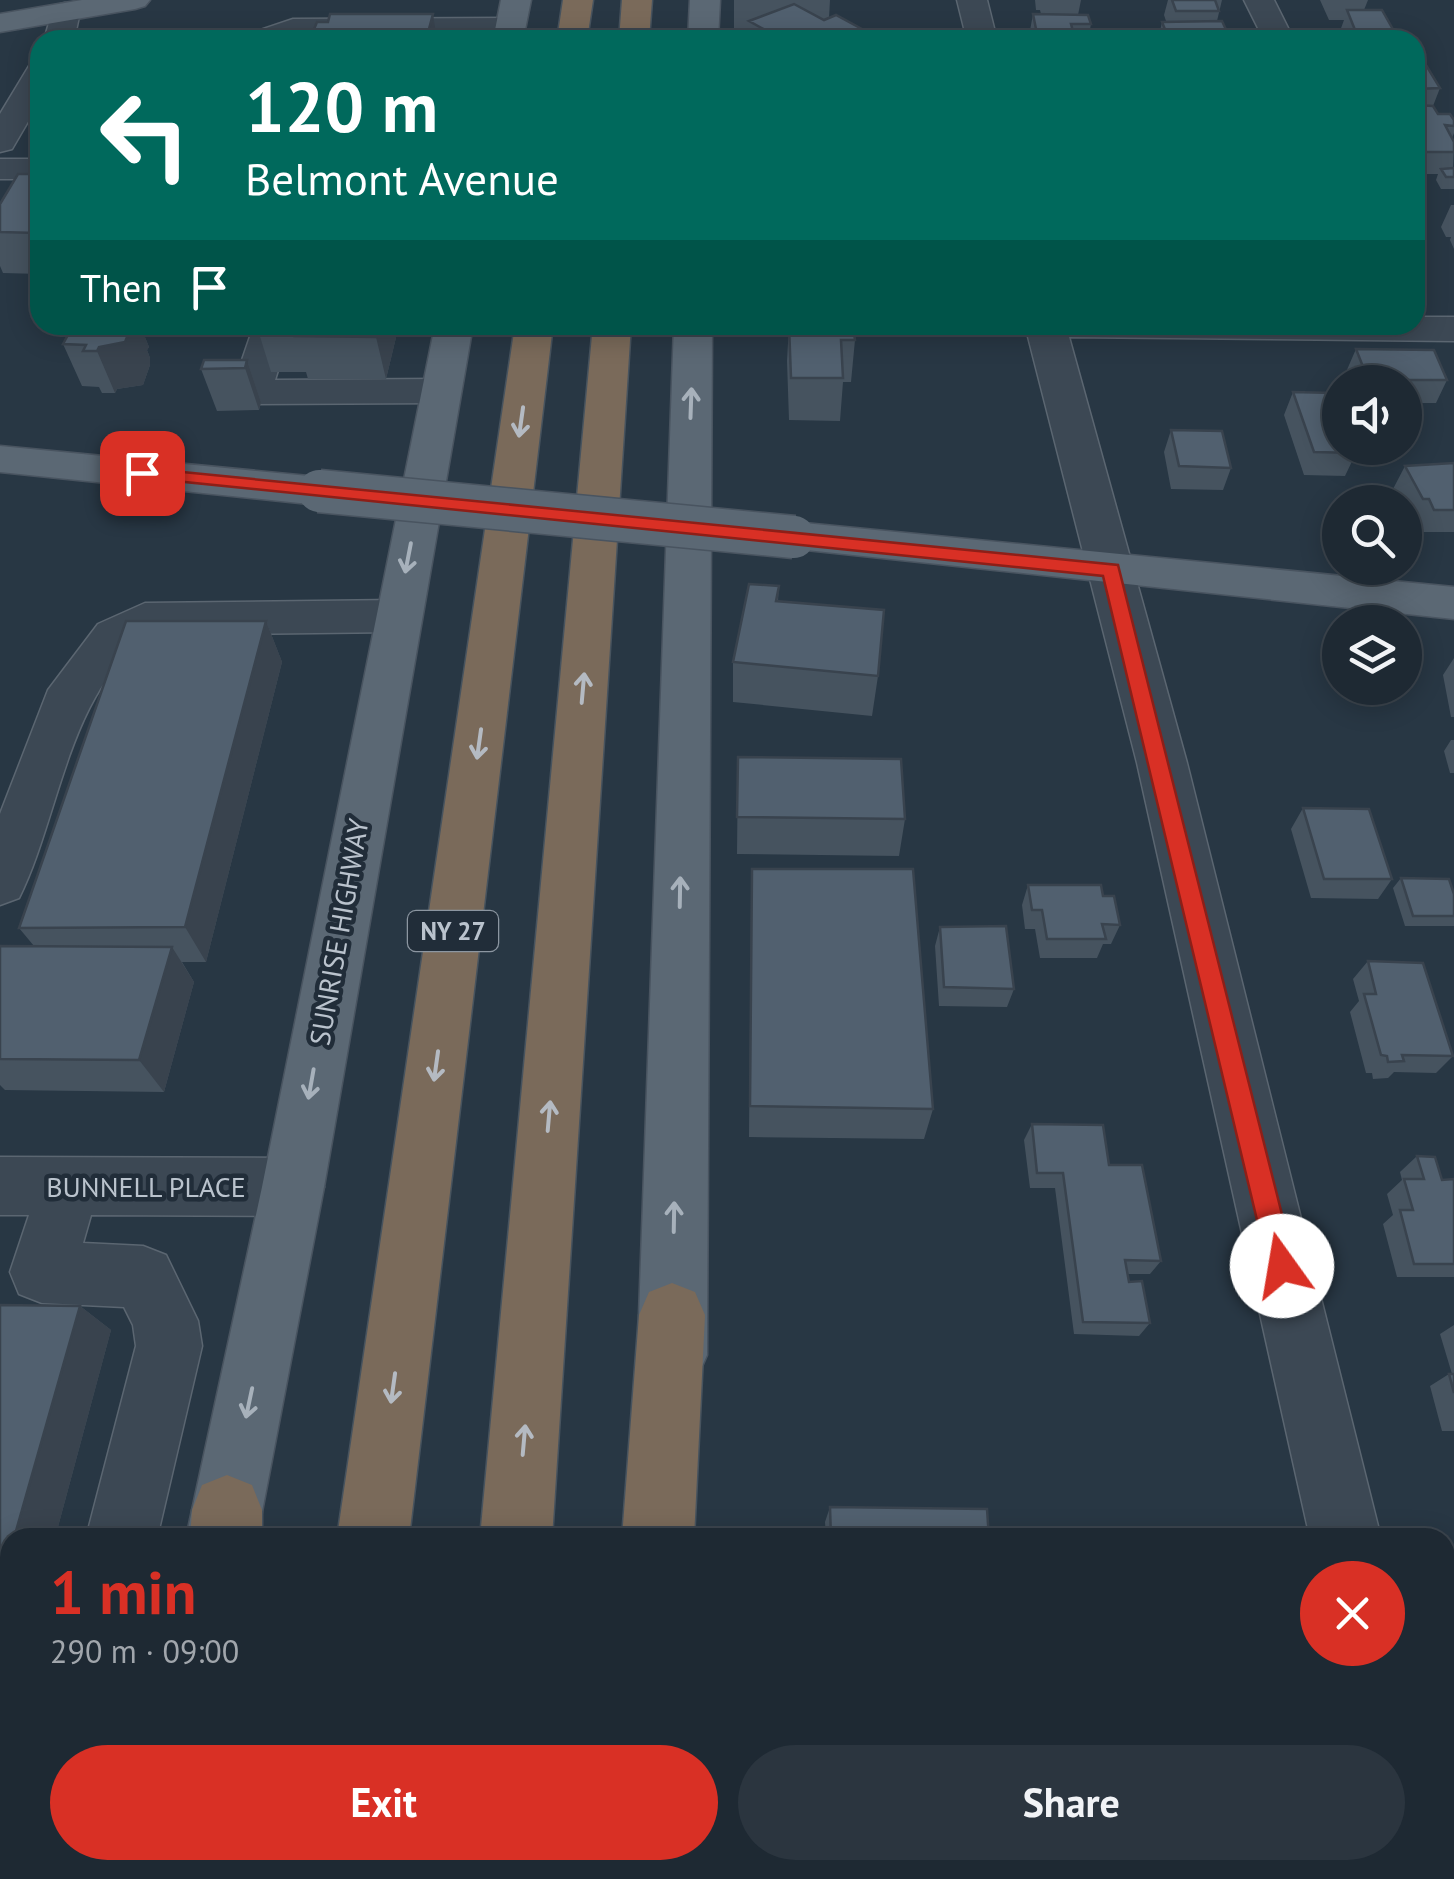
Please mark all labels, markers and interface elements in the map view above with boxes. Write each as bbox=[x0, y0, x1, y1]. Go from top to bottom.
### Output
text: 120 m bbox=[245, 61, 438, 151]
icon: left bbox=[80, 70, 210, 200]
text: Belmont Avenue bbox=[245, 149, 559, 207]
icon: arrive bbox=[182, 260, 237, 315]
text: Then bbox=[80, 263, 162, 312]
map controls bbox=[1322, 365, 1422, 705]
button: sound bbox=[1322, 365, 1422, 465]
one-way arrow bbox=[682, 387, 701, 420]
one-way arrow bbox=[512, 405, 530, 437]
pin bbox=[100, 431, 185, 516]
icon: arrive bbox=[115, 446, 170, 501]
button: search bbox=[1322, 485, 1422, 585]
one-way arrow bbox=[398, 541, 417, 573]
button: layers bbox=[1322, 605, 1422, 705]
one-way arrow bbox=[574, 672, 593, 704]
one-way arrow bbox=[469, 727, 487, 759]
street label: SUNRISE HIGHWAY bbox=[300, 815, 377, 1048]
one-way arrow bbox=[671, 877, 690, 909]
road number: NY 27 bbox=[408, 911, 498, 951]
one-way arrow bbox=[426, 1049, 444, 1082]
one-way arrow bbox=[301, 1067, 320, 1100]
one-way arrow bbox=[540, 1101, 559, 1133]
street label: BUNNELL PLACE bbox=[46, 1168, 246, 1205]
one-way arrow bbox=[664, 1202, 683, 1234]
position arrow bbox=[1230, 1214, 1334, 1318]
one-way arrow bbox=[383, 1371, 401, 1404]
one-way arrow bbox=[239, 1386, 258, 1418]
one-way arrow bbox=[514, 1425, 533, 1457]
text: 1 min bbox=[50, 1553, 196, 1631]
button: close bbox=[1300, 1561, 1405, 1666]
text: 290 m · 09:00 bbox=[50, 1630, 239, 1672]
button: Exit bbox=[50, 1745, 718, 1860]
button: Share bbox=[738, 1745, 1405, 1860]

